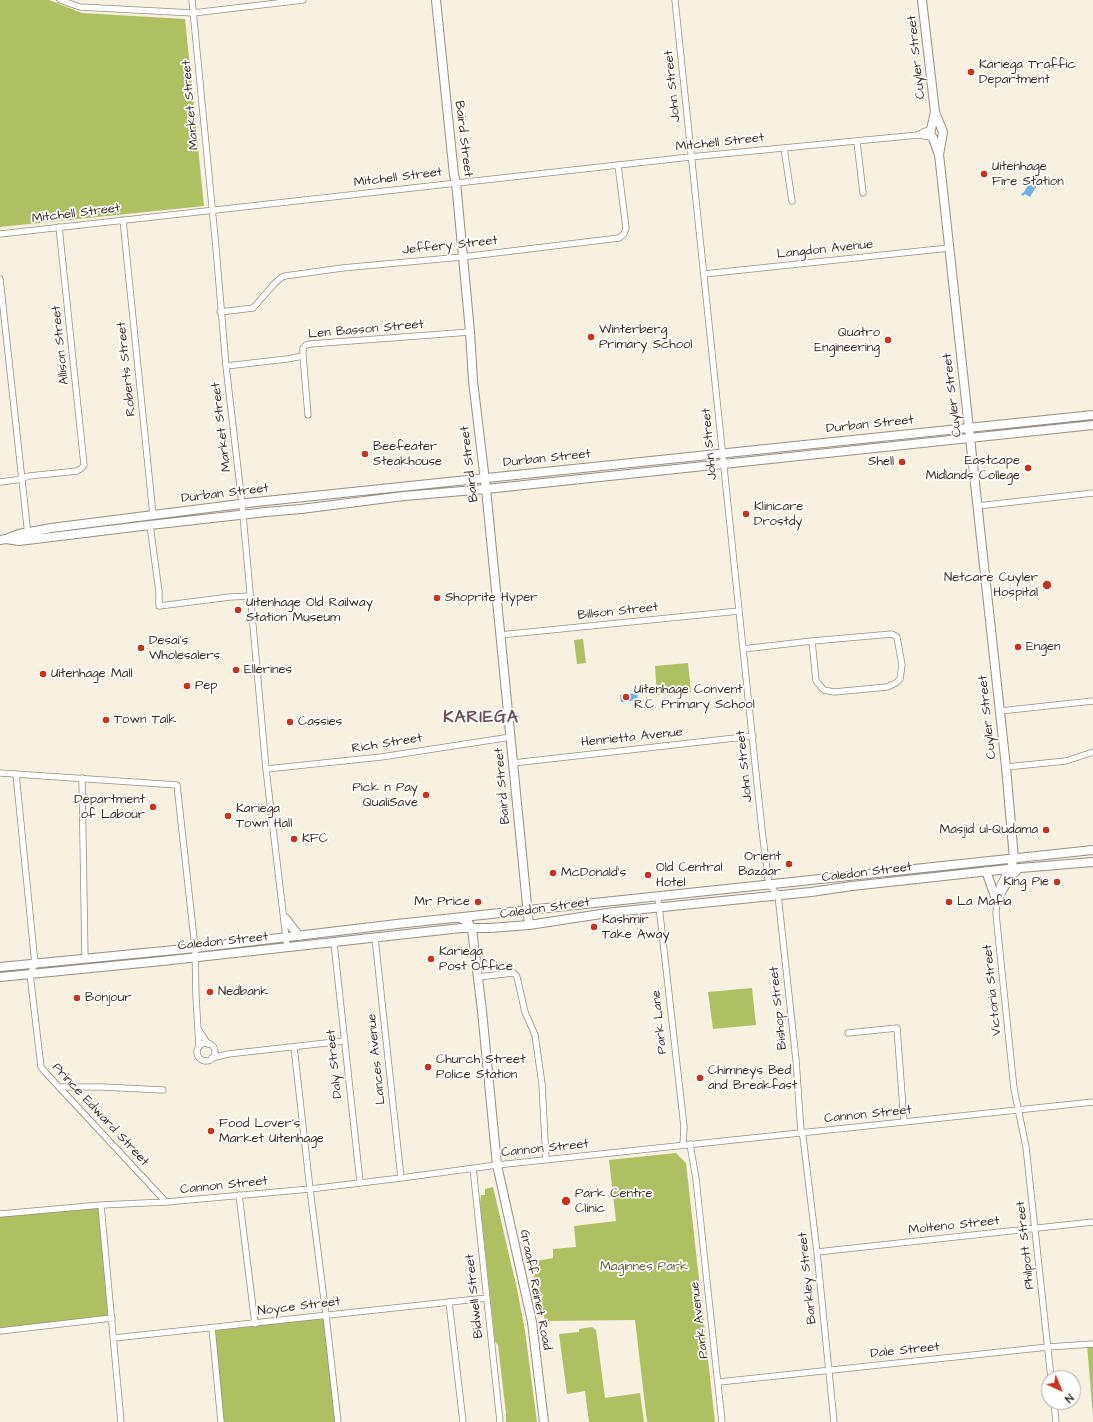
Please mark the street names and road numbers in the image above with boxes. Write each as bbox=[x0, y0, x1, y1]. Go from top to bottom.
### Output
street label: Cuyler Street bbox=[905, 14, 929, 100]
street label: John Street bbox=[661, 49, 685, 123]
street label: Market Street bbox=[179, 59, 203, 151]
street label: Baird Street bbox=[451, 100, 475, 178]
street label: Mitchell Street bbox=[675, 131, 765, 155]
street label: Mitchell Street bbox=[353, 165, 443, 191]
street label: Mitchell Street bbox=[31, 201, 121, 227]
street label: Jeffery Street bbox=[401, 233, 499, 259]
street label: Langdon Avenue bbox=[776, 237, 874, 263]
street label: Allison Street bbox=[49, 304, 73, 386]
street label: Len Basson Street bbox=[308, 317, 424, 343]
street label: Roberts Street bbox=[114, 321, 140, 417]
street label: Cuyler Street bbox=[940, 352, 966, 438]
street label: Market Street bbox=[209, 381, 235, 473]
street label: John Street bbox=[699, 407, 721, 481]
street label: Durban Street bbox=[825, 413, 915, 437]
street label: Baird Street bbox=[458, 425, 482, 503]
street label: Durban Street bbox=[502, 447, 592, 471]
street label: Durban Street bbox=[180, 481, 270, 507]
street label: Billson Street bbox=[577, 600, 659, 624]
street label: Cuyler Street bbox=[976, 674, 1000, 760]
street label: Henrietta Avenue bbox=[580, 725, 684, 751]
street label: John Street bbox=[733, 729, 757, 803]
street label: Rich Street bbox=[351, 731, 423, 757]
street label: Baird Street bbox=[492, 747, 514, 825]
street label: Caledon Street bbox=[821, 860, 913, 886]
street label: Caledon Street bbox=[499, 895, 591, 923]
street label: Caledon Street bbox=[177, 930, 269, 954]
street label: Victoria Street bbox=[980, 943, 1006, 1037]
street label: Bishop Street bbox=[767, 965, 791, 1051]
street label: Park Lane bbox=[649, 989, 671, 1055]
street label: Lances Avenue bbox=[364, 1013, 390, 1105]
street label: Daly Street bbox=[324, 1029, 346, 1099]
street label: Prince Edward Street bbox=[48, 1060, 152, 1170]
street label: Cannon Street bbox=[823, 1103, 913, 1127]
street label: Cannon Street bbox=[500, 1137, 590, 1161]
street label: Cannon Street bbox=[179, 1174, 269, 1198]
street label: Philpott Street bbox=[1014, 1200, 1038, 1290]
street label: Molteno Street bbox=[908, 1213, 1000, 1239]
street label: Graaff Reinet Road bbox=[516, 1229, 554, 1351]
street label: Barkley Street bbox=[795, 1231, 821, 1325]
street label: Bidwell Street bbox=[463, 1253, 487, 1339]
street label: Park Avenue bbox=[688, 1281, 712, 1359]
street label: Noyce Street bbox=[257, 1294, 341, 1320]
street label: Dale Street bbox=[870, 1340, 940, 1362]

